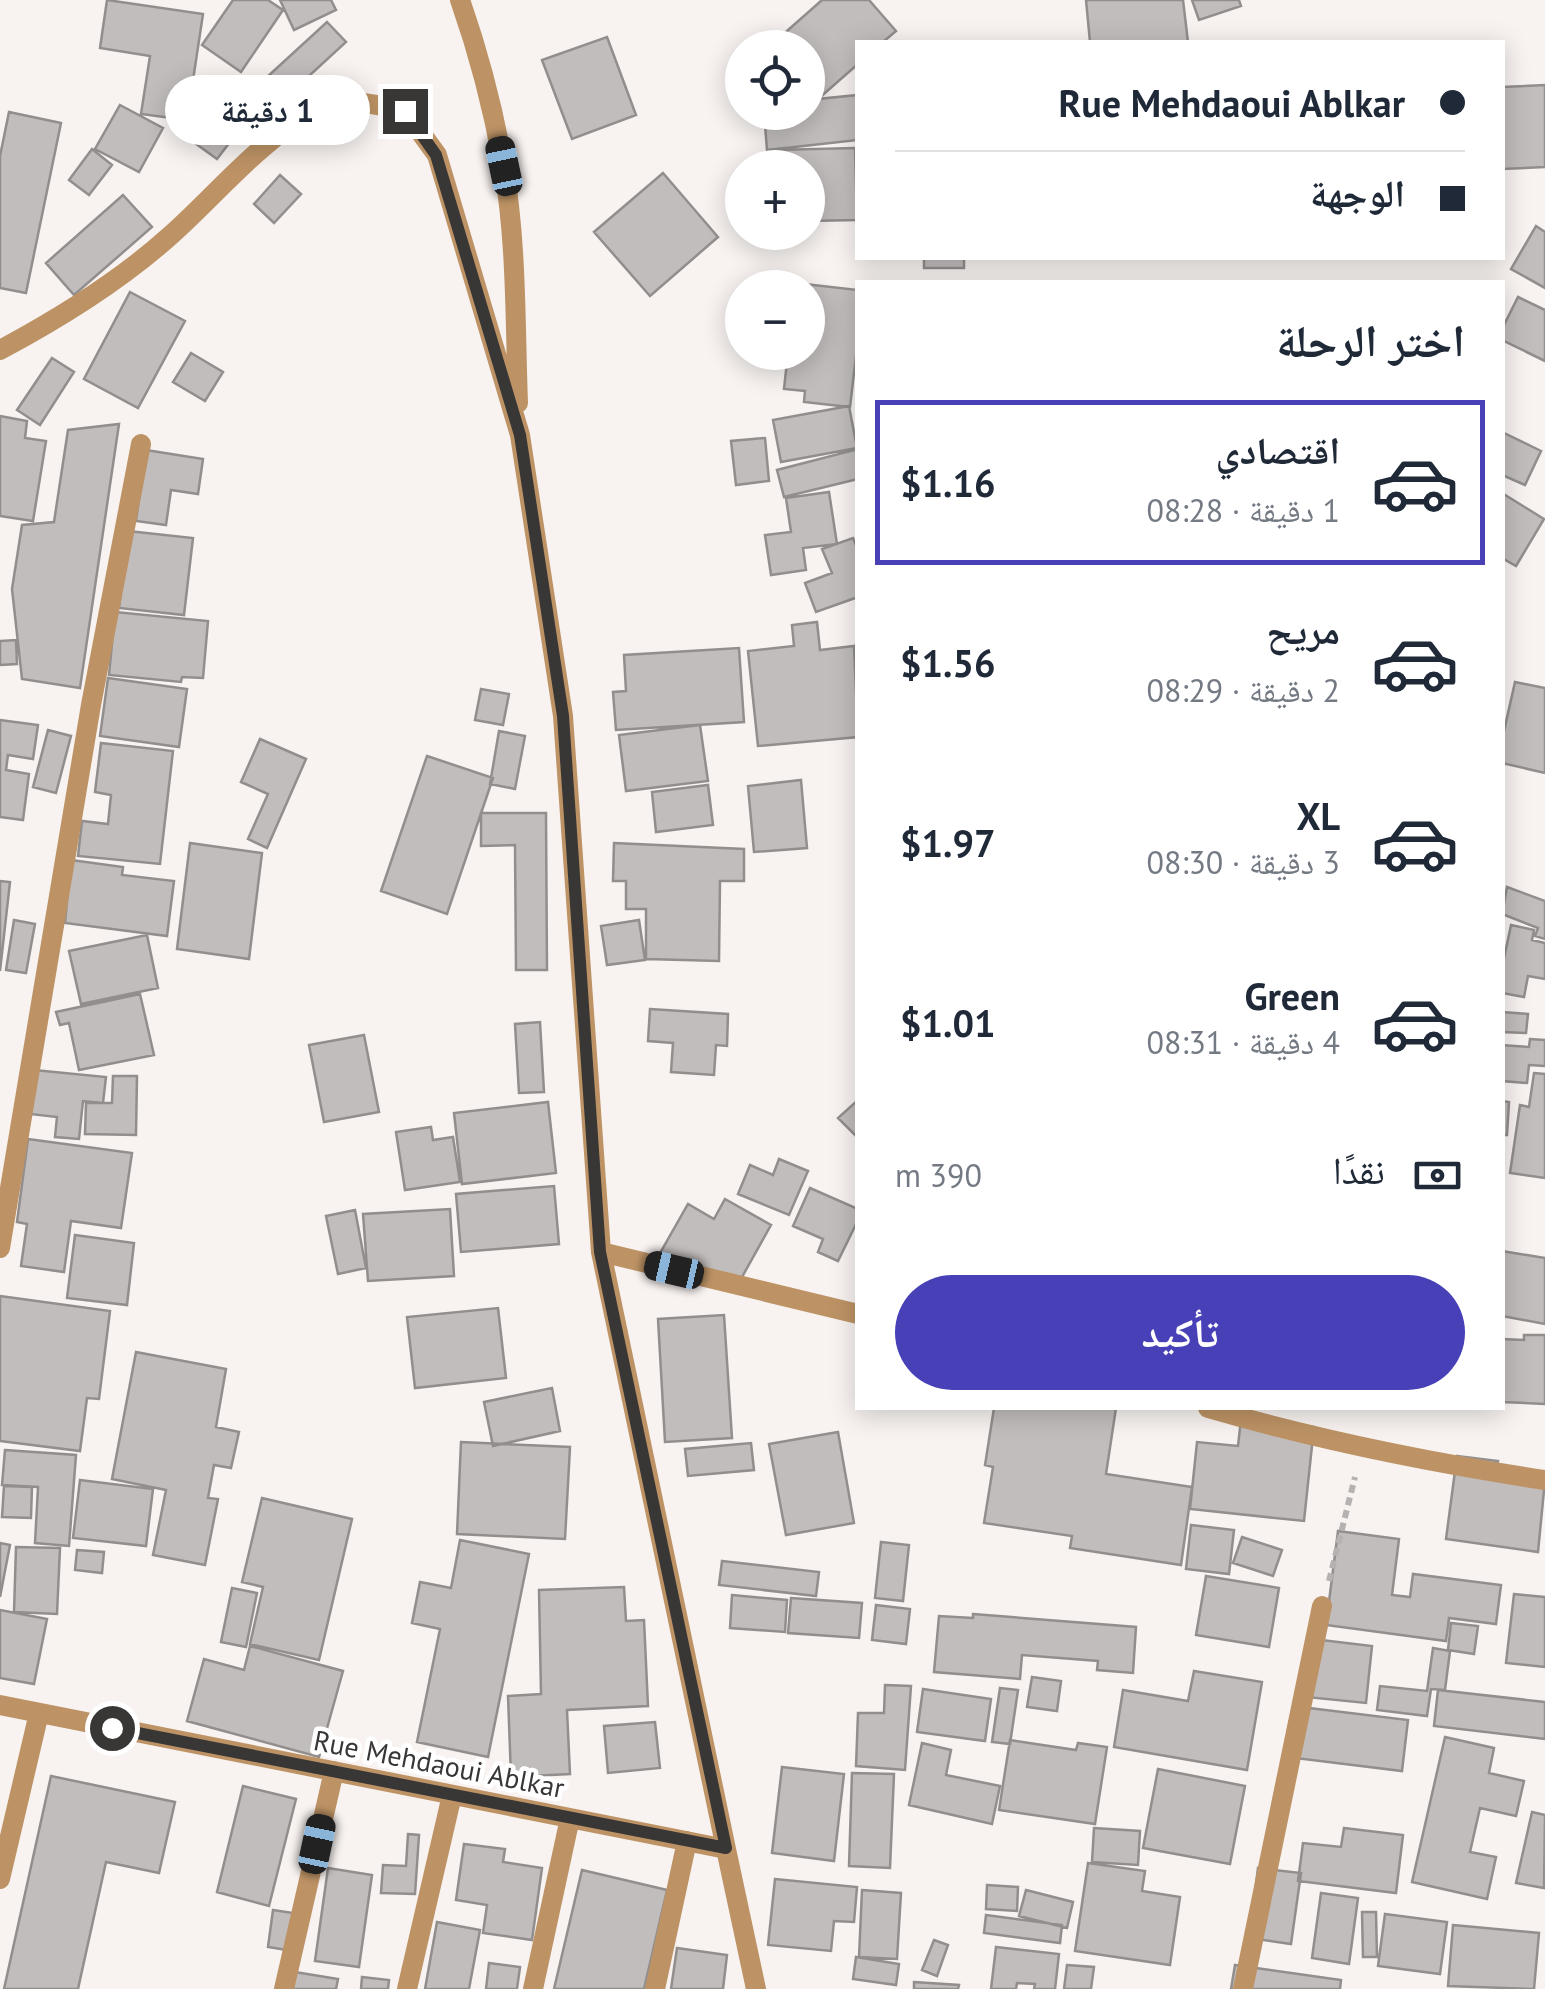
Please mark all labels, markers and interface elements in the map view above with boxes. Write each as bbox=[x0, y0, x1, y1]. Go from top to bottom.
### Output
map controls bbox=[725, 30, 825, 370]
button: locate bbox=[725, 30, 825, 130]
callout: 1 دقيقة bbox=[165, 76, 370, 146]
text: Rue Mehdaoui Ablkar bbox=[1058, 78, 1405, 127]
text: 1 دقيقة bbox=[221, 89, 314, 131]
route end bbox=[383, 89, 428, 134]
car bbox=[483, 134, 525, 198]
button: + bbox=[725, 150, 825, 250]
text: الوجهة bbox=[1310, 168, 1405, 217]
button: − bbox=[725, 270, 825, 370]
text: اختر الرحلة bbox=[1276, 311, 1465, 369]
text: اقتصادي bbox=[1216, 425, 1340, 474]
icon: car bbox=[1370, 438, 1460, 528]
text: $1.16 bbox=[900, 458, 996, 507]
text: 1 دقيقة · 08:28 bbox=[1147, 489, 1340, 531]
text: مريح bbox=[1266, 605, 1340, 654]
icon: car bbox=[1370, 618, 1460, 708]
text: $1.56 bbox=[900, 638, 996, 687]
text: 2 دقيقة · 08:29 bbox=[1147, 669, 1340, 711]
text: XL bbox=[1296, 791, 1340, 840]
icon: car bbox=[1370, 798, 1460, 888]
text: $1.97 bbox=[900, 818, 996, 867]
text: 3 دقيقة · 08:30 bbox=[1147, 841, 1340, 883]
text: Green bbox=[1244, 971, 1340, 1020]
icon: car bbox=[1370, 978, 1460, 1068]
text: $1.01 bbox=[900, 998, 996, 1047]
text: 4 دقيقة · 08:31 bbox=[1147, 1021, 1340, 1063]
text: نقدًا bbox=[1333, 1145, 1385, 1194]
icon: cash bbox=[1410, 1148, 1465, 1203]
text: 390 m bbox=[895, 1154, 982, 1196]
car bbox=[641, 1249, 707, 1291]
button: تأكيد bbox=[895, 1275, 1465, 1390]
route start bbox=[90, 1706, 135, 1751]
street label: Rue Mehdaoui Ablkar bbox=[311, 1721, 568, 1806]
car bbox=[296, 1812, 338, 1876]

